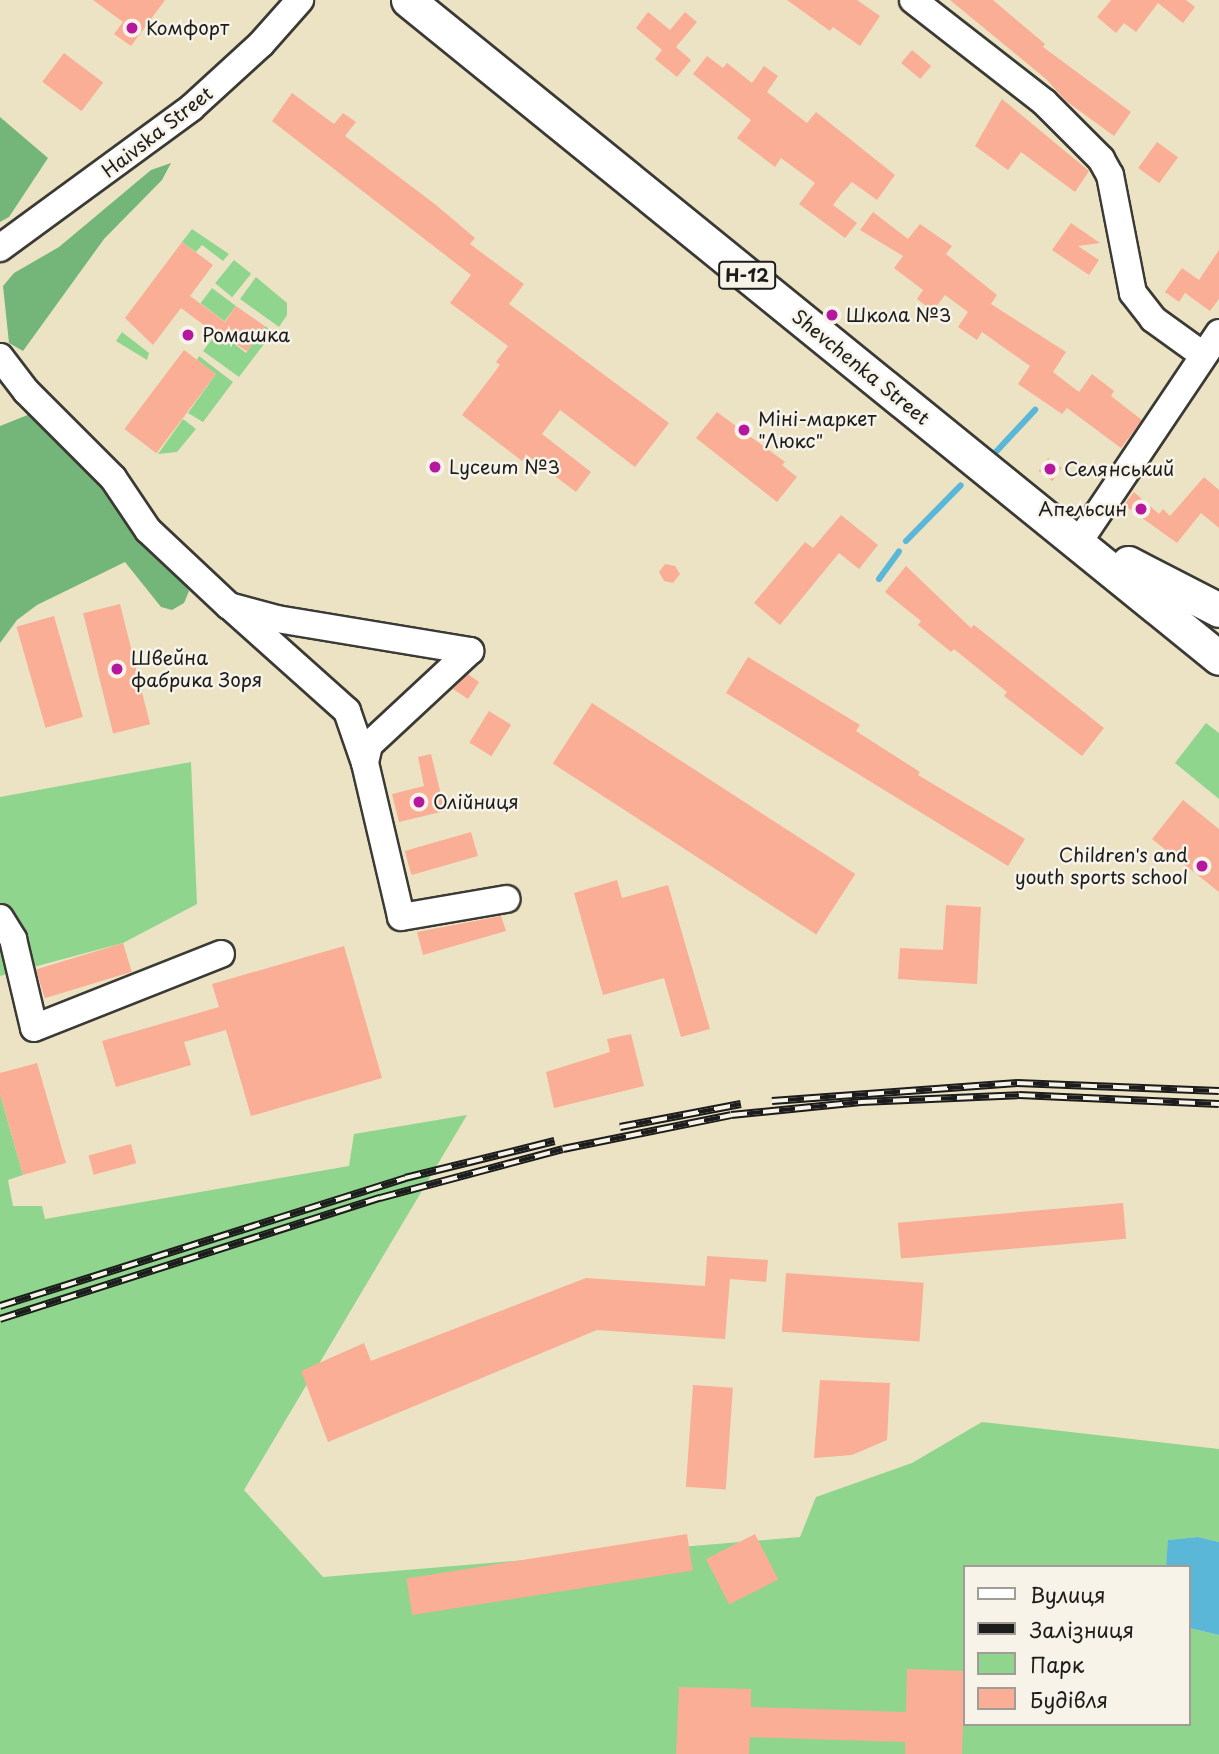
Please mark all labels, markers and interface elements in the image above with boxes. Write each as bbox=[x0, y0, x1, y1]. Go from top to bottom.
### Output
place label: Комфорт bbox=[146, 17, 229, 39]
marker: Комфорт bbox=[124, 20, 140, 36]
street label: Haivska Street bbox=[96, 81, 218, 183]
road number: Н-12 bbox=[717, 260, 777, 290]
street label: Shevchenka Street bbox=[787, 304, 935, 430]
place label: Школа №3 bbox=[846, 304, 952, 326]
marker: Школа №3 bbox=[824, 307, 840, 323]
place label: Ромашка bbox=[202, 324, 290, 346]
marker: Ромашка bbox=[180, 327, 196, 343]
place label: Міні-маркет "Люкс" bbox=[758, 408, 876, 452]
marker: Міні-маркет "Люкс" bbox=[736, 422, 752, 438]
place label: Lyceum №3 bbox=[449, 456, 560, 478]
place label: Селянський bbox=[1064, 458, 1174, 480]
marker: Lyceum №3 bbox=[427, 459, 443, 475]
marker: Селянський bbox=[1042, 461, 1058, 477]
place label: Апельсин bbox=[1038, 498, 1127, 520]
marker: Апельсин bbox=[1133, 501, 1149, 517]
place label: Швейна фабрика Зоря bbox=[131, 647, 264, 691]
marker: Швейна фабрика Зоря bbox=[109, 661, 125, 677]
place label: Олійниця bbox=[433, 791, 519, 813]
marker: Олійниця bbox=[411, 794, 427, 810]
place label: Children's and youth sports school bbox=[1012, 844, 1188, 888]
marker: Children's and youth sports school bbox=[1194, 858, 1210, 874]
legend bbox=[964, 1565, 1191, 1726]
text: Вулиця bbox=[1030, 1578, 1106, 1610]
text: Залізниця bbox=[1030, 1613, 1134, 1645]
text: Парк bbox=[1030, 1648, 1084, 1680]
text: Будівля bbox=[1030, 1683, 1108, 1715]

